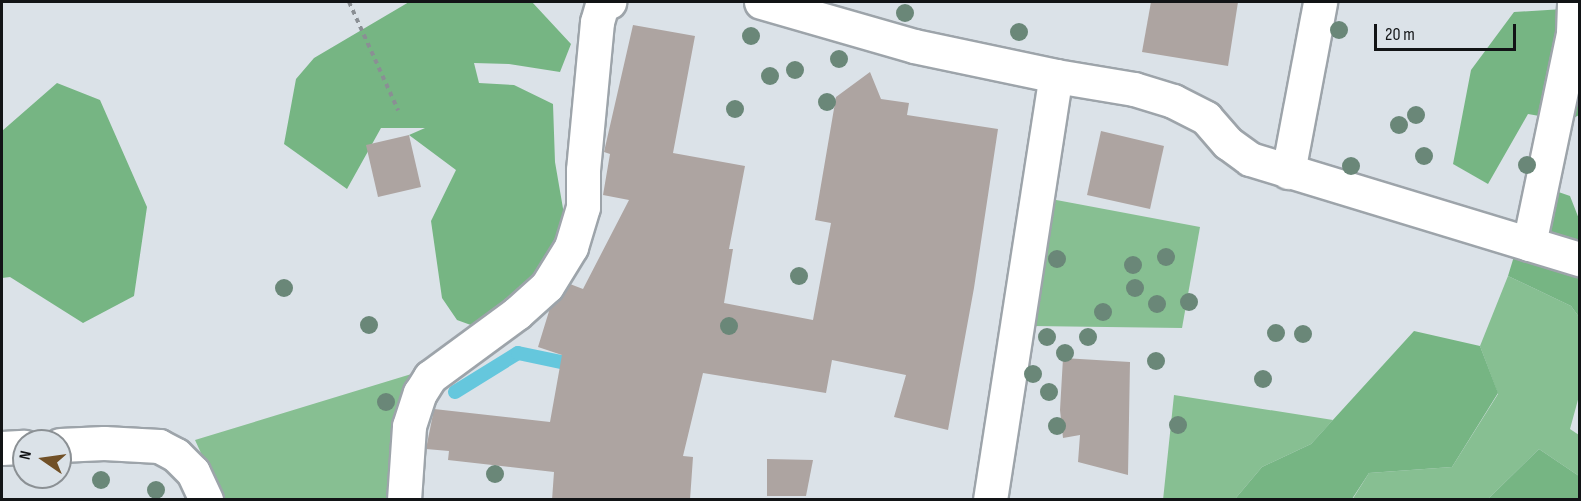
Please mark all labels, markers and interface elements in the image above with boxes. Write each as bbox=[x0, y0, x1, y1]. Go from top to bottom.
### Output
scale bar bbox=[1377, 12, 1520, 50]
text: 20 m bbox=[1385, 24, 1415, 45]
north arrow bbox=[12, 429, 72, 489]
text: N bbox=[16, 449, 36, 462]

